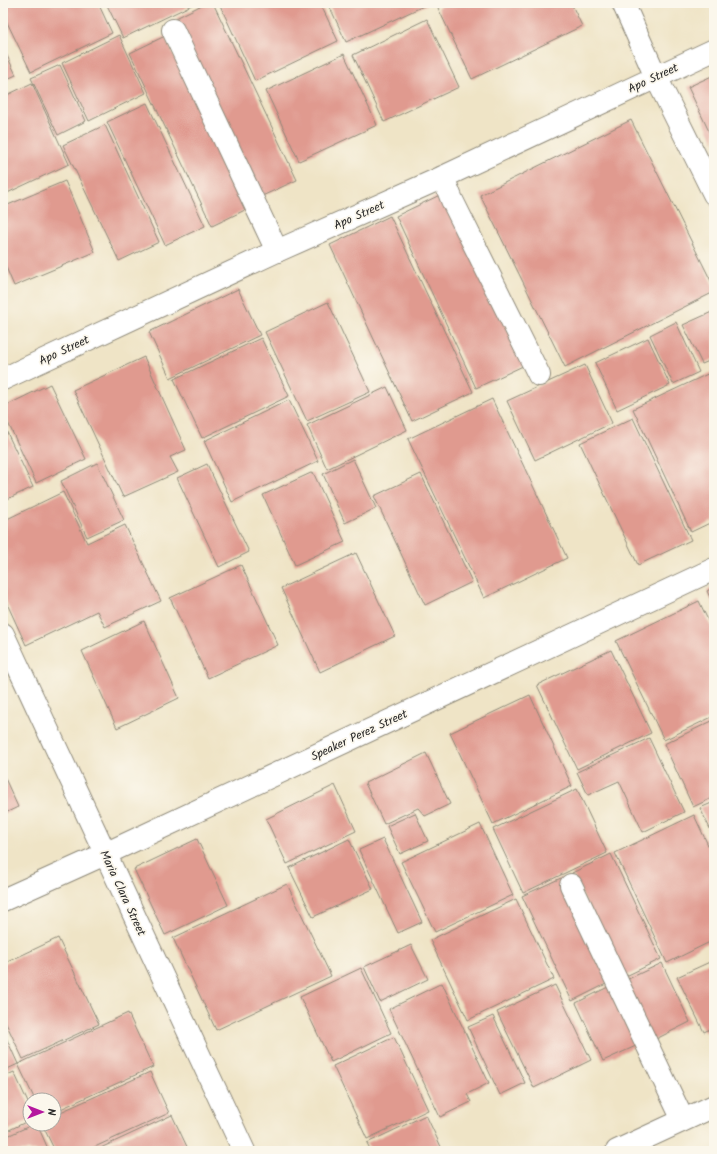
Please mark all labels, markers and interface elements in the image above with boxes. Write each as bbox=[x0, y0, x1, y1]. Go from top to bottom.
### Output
street label: Apo Street bbox=[625, 58, 682, 98]
street label: Apo Street bbox=[331, 196, 388, 235]
street label: Apo Street bbox=[36, 330, 93, 370]
street label: Speaker Perez Street bbox=[308, 705, 411, 766]
street label: Maria Clara Street bbox=[94, 847, 151, 940]
north arrow bbox=[22, 1092, 62, 1132]
text: N bbox=[42, 1109, 60, 1116]

